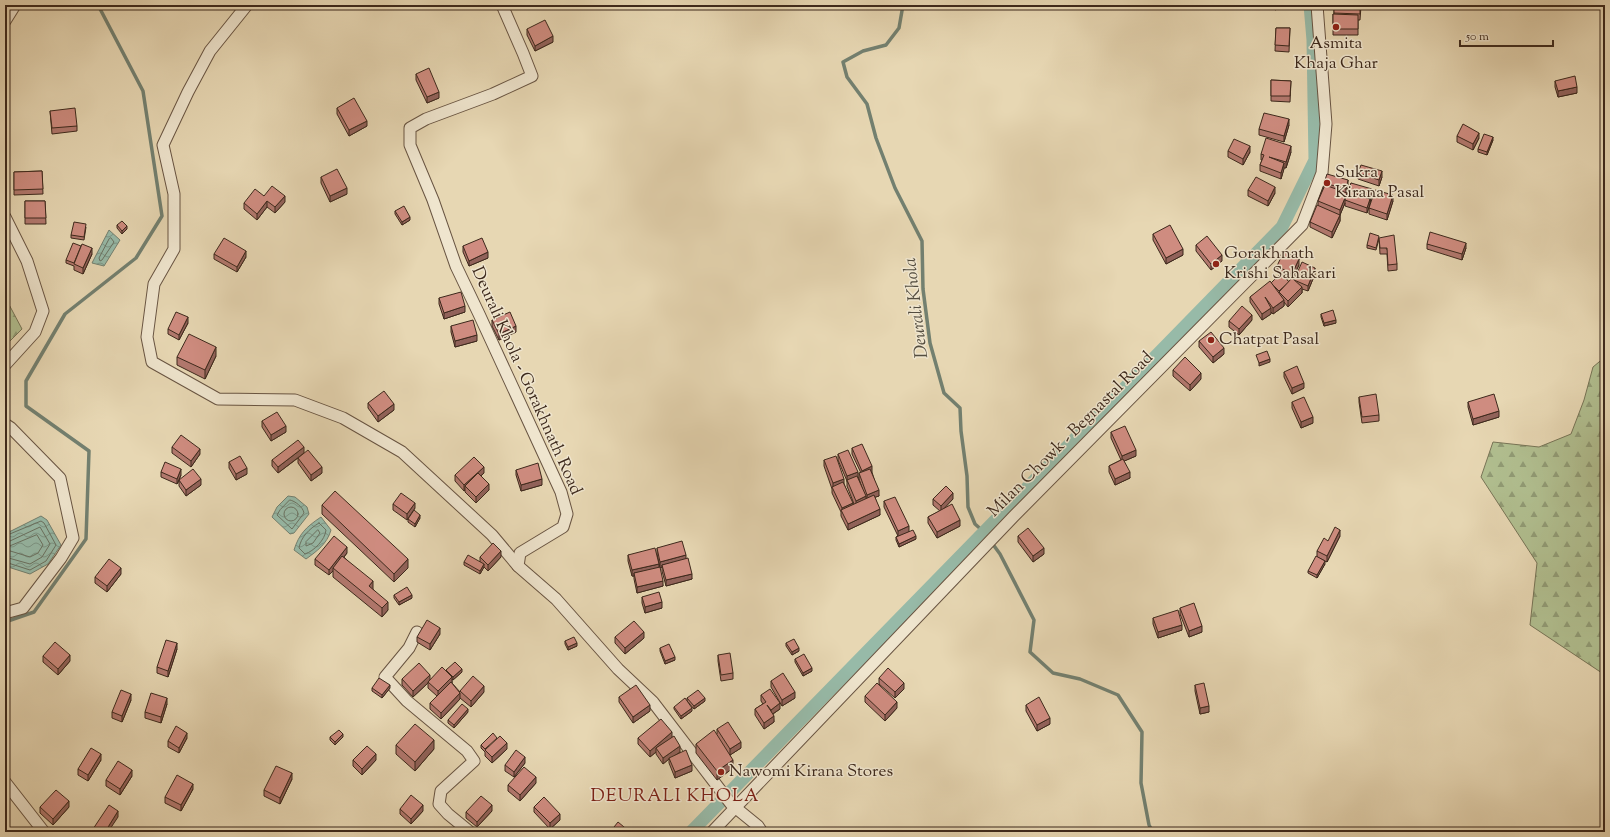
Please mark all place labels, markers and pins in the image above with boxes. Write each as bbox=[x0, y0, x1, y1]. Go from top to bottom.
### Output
marker: Asmita Khaja Ghar bbox=[1331, 22, 1341, 32]
place label: Asmita Khaja Ghar bbox=[1294, 32, 1379, 76]
place label: Sukra Kirana Pasal bbox=[1335, 161, 1424, 205]
marker: Sukra Kirana Pasal bbox=[1322, 178, 1332, 188]
place label: Gorakhnath Krishi Sahakari bbox=[1224, 242, 1336, 286]
marker: Gorakhnath Krishi Sahakari bbox=[1211, 259, 1221, 269]
place label: Chatpat Pasal bbox=[1219, 328, 1319, 352]
marker: Chatpat Pasal bbox=[1206, 335, 1216, 345]
place label: Nawomi Kirana Stores bbox=[729, 760, 893, 784]
marker: Nawomi Kirana Stores bbox=[716, 767, 726, 777]

